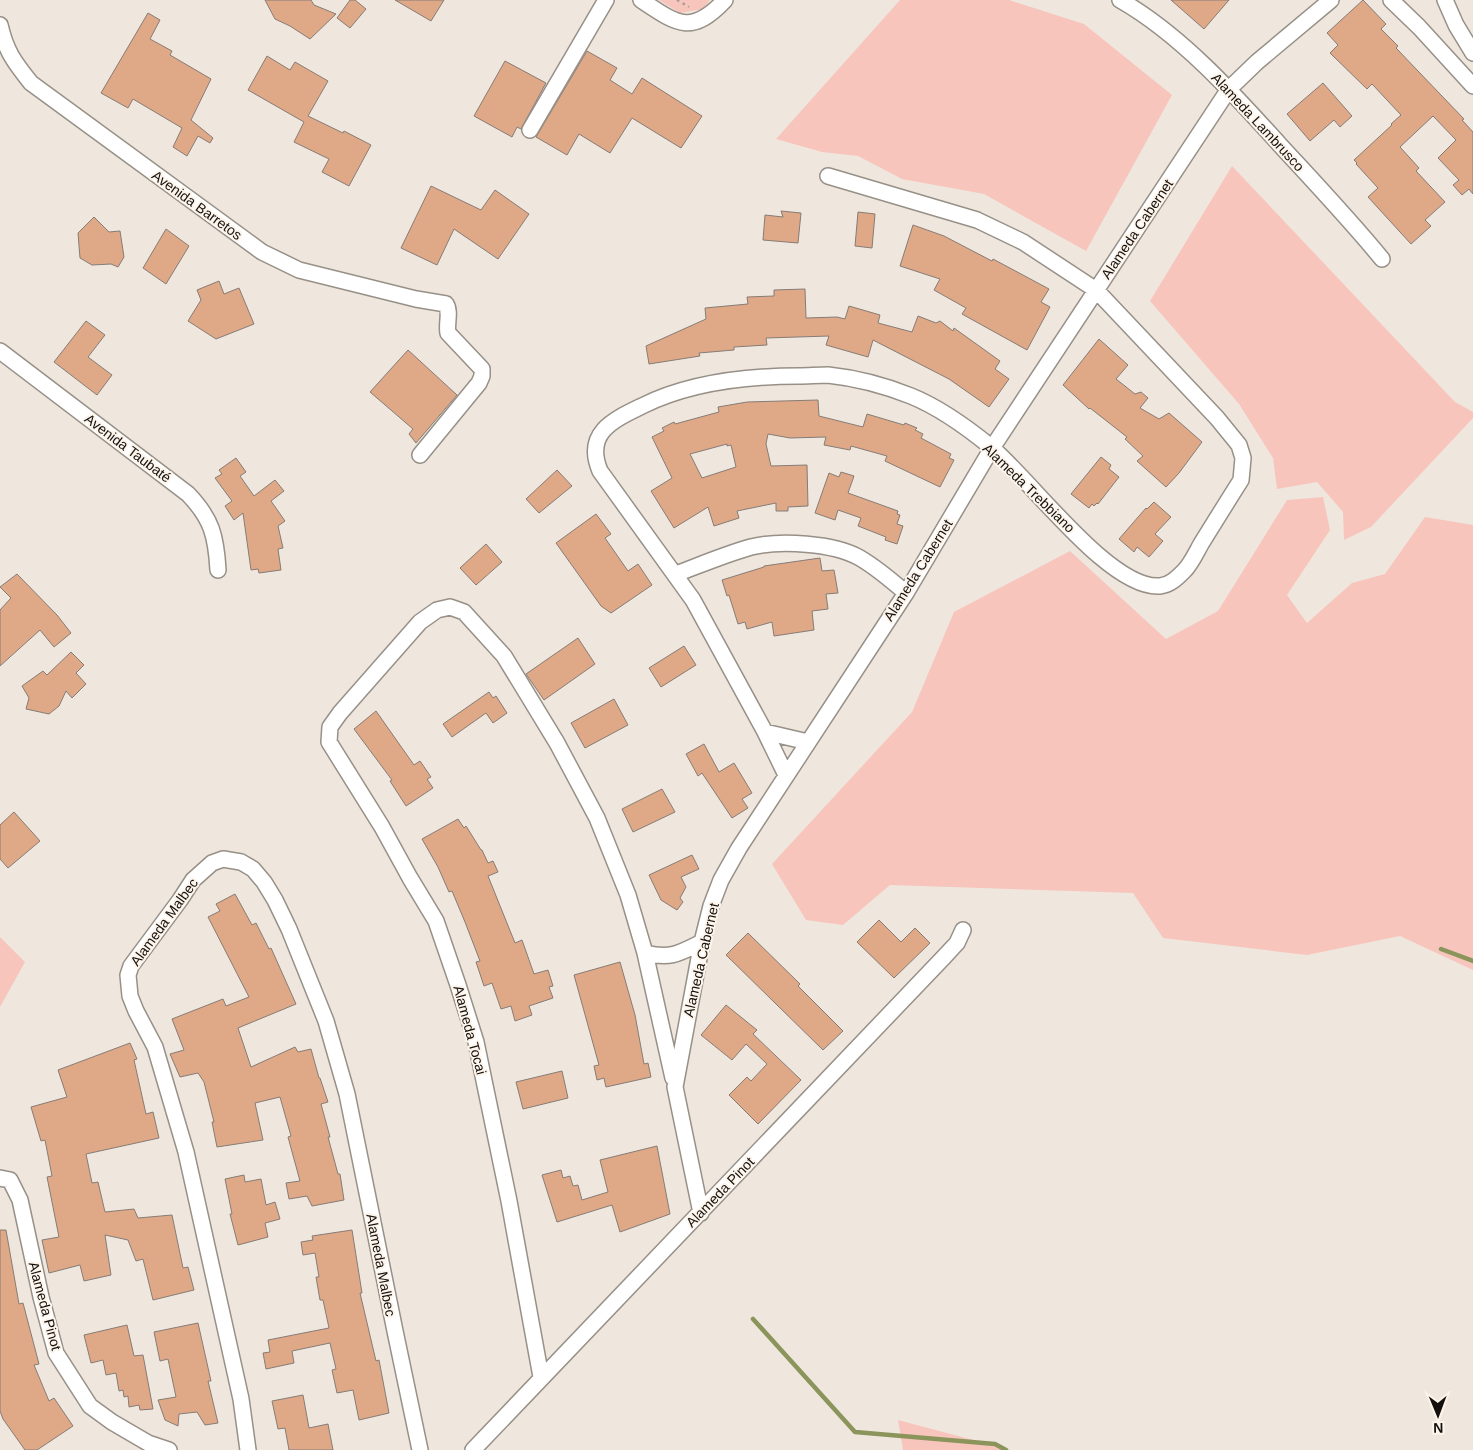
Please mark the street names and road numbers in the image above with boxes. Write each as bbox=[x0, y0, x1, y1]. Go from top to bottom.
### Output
street label: Alameda Lambrusco bbox=[1208, 70, 1308, 175]
street label: Avenida Barretos bbox=[149, 167, 245, 243]
street label: Alameda Cabernet bbox=[1098, 176, 1176, 282]
street label: Avenida Taubaté bbox=[82, 410, 174, 486]
street label: Alameda Trebbiano bbox=[980, 440, 1078, 536]
street label: Alameda Cabernet bbox=[880, 516, 956, 624]
street label: Alameda Malbec bbox=[127, 875, 201, 969]
street label: Alameda Cabernet bbox=[680, 901, 722, 1019]
street label: Alameda Tocai bbox=[450, 984, 490, 1076]
street label: Alameda Pinot bbox=[683, 1154, 757, 1230]
street label: Alameda Malbec bbox=[363, 1212, 399, 1318]
street label: Alameda Pinot bbox=[25, 1260, 65, 1352]

